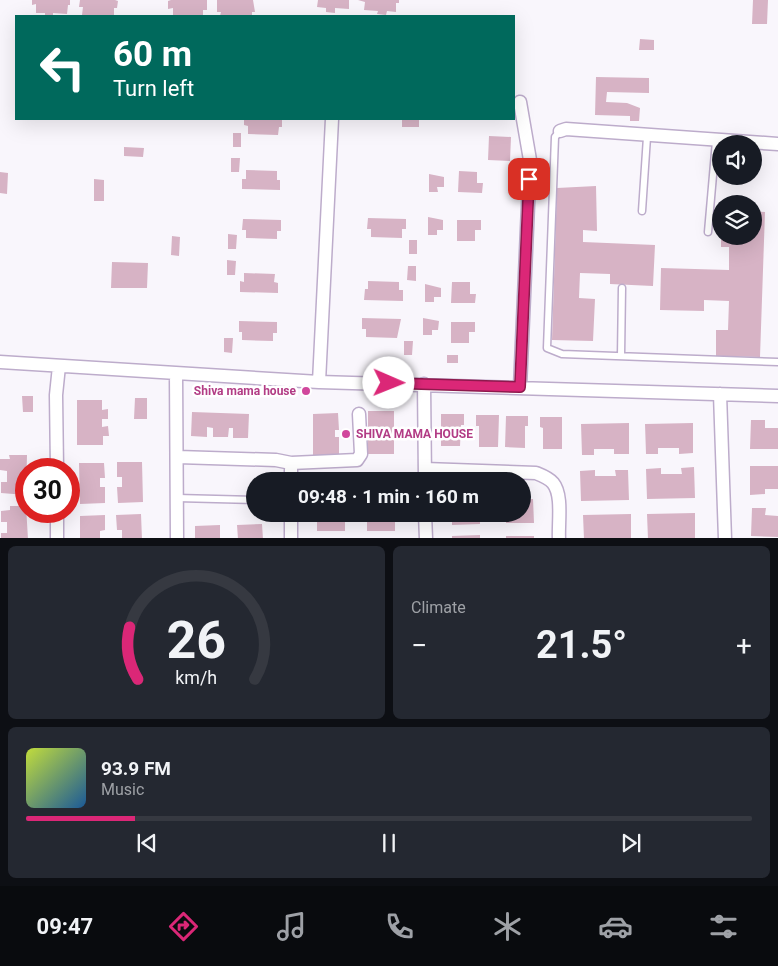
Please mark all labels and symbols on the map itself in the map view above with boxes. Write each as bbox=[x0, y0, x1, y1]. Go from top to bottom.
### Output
pin bbox=[508, 158, 550, 200]
position arrow bbox=[362, 356, 414, 408]
place label: Shiva mama house bbox=[194, 384, 297, 398]
marker: Shiva mama house bbox=[300, 385, 312, 397]
place label: SHIVA MAMA HOUSE bbox=[356, 427, 473, 441]
marker: SHIVA MAMA HOUSE bbox=[340, 428, 352, 440]
speed limit sign: 30 bbox=[15, 458, 80, 523]

